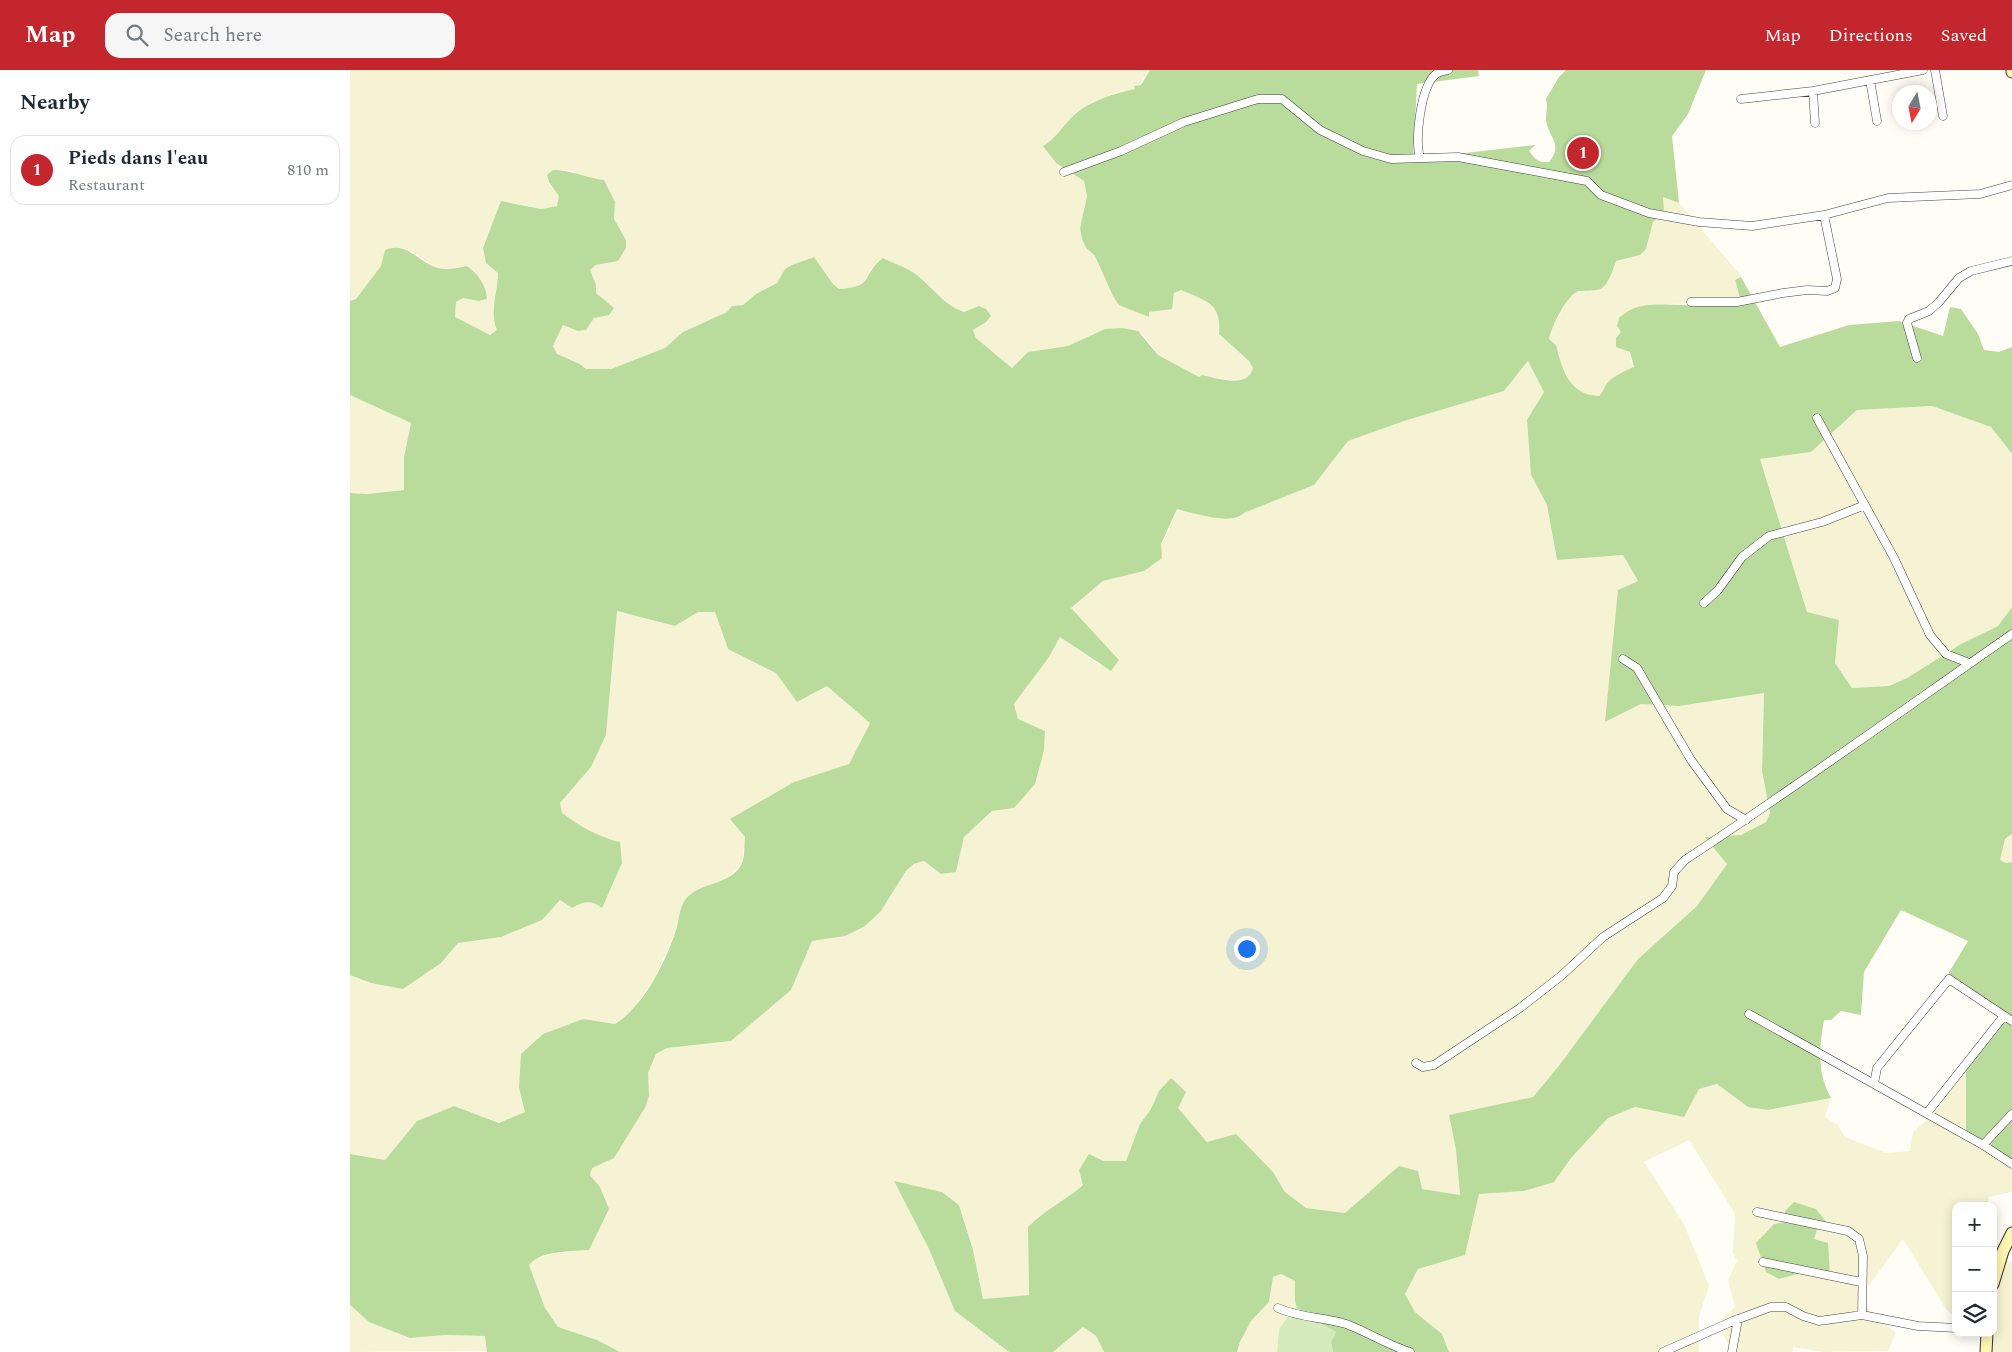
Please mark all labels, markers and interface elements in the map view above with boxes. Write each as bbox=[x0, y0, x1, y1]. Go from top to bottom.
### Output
search box bbox=[105, 13, 455, 58]
text: Map bbox=[25, 17, 75, 53]
icon: search bbox=[123, 21, 151, 49]
text: Search here bbox=[163, 21, 262, 50]
text: Map bbox=[1765, 22, 1801, 49]
text: Directions bbox=[1829, 22, 1913, 49]
text: Saved bbox=[1941, 22, 1987, 49]
north arrow bbox=[1892, 85, 1937, 130]
text: Nearby bbox=[20, 87, 90, 119]
pin: 1 bbox=[1567, 134, 1599, 172]
text: Pieds dans l'eau bbox=[68, 144, 208, 173]
text: 1 bbox=[33, 158, 41, 182]
text: 810 m bbox=[287, 158, 329, 182]
text: Restaurant bbox=[68, 173, 145, 197]
your location bbox=[1234, 936, 1260, 962]
map controls bbox=[1952, 1202, 1997, 1337]
button: + bbox=[1952, 1202, 1997, 1247]
button: − bbox=[1952, 1247, 1997, 1292]
button: layers bbox=[1952, 1292, 1997, 1337]

